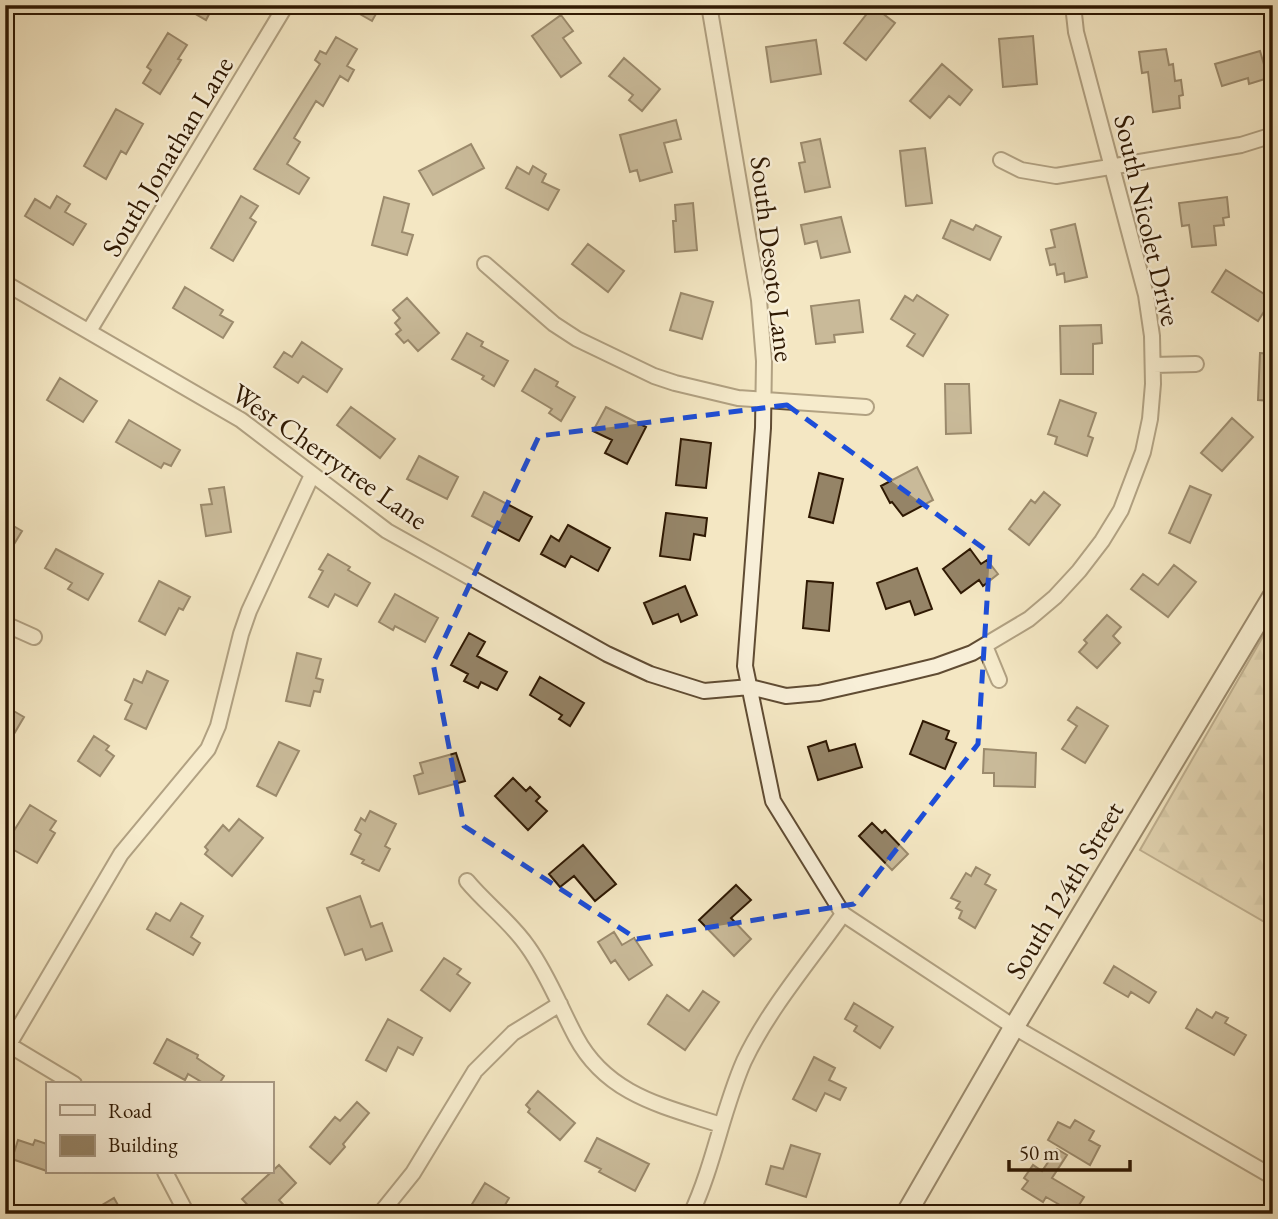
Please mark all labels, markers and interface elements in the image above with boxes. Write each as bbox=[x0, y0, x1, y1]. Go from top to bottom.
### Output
street label: South Jonathan Lane bbox=[93, 49, 241, 263]
street label: South Nicolet Drive bbox=[1106, 111, 1190, 329]
street label: South Desoto Lane bbox=[743, 154, 803, 364]
street label: West Cherrytree Lane bbox=[225, 375, 435, 537]
street label: South 124th Street bbox=[997, 794, 1131, 985]
legend bbox=[46, 1082, 273, 1174]
text: Road bbox=[108, 1097, 152, 1124]
scale bar bbox=[1009, 1128, 1129, 1172]
text: Building bbox=[108, 1131, 178, 1158]
text: 50 m bbox=[1019, 1139, 1060, 1166]

